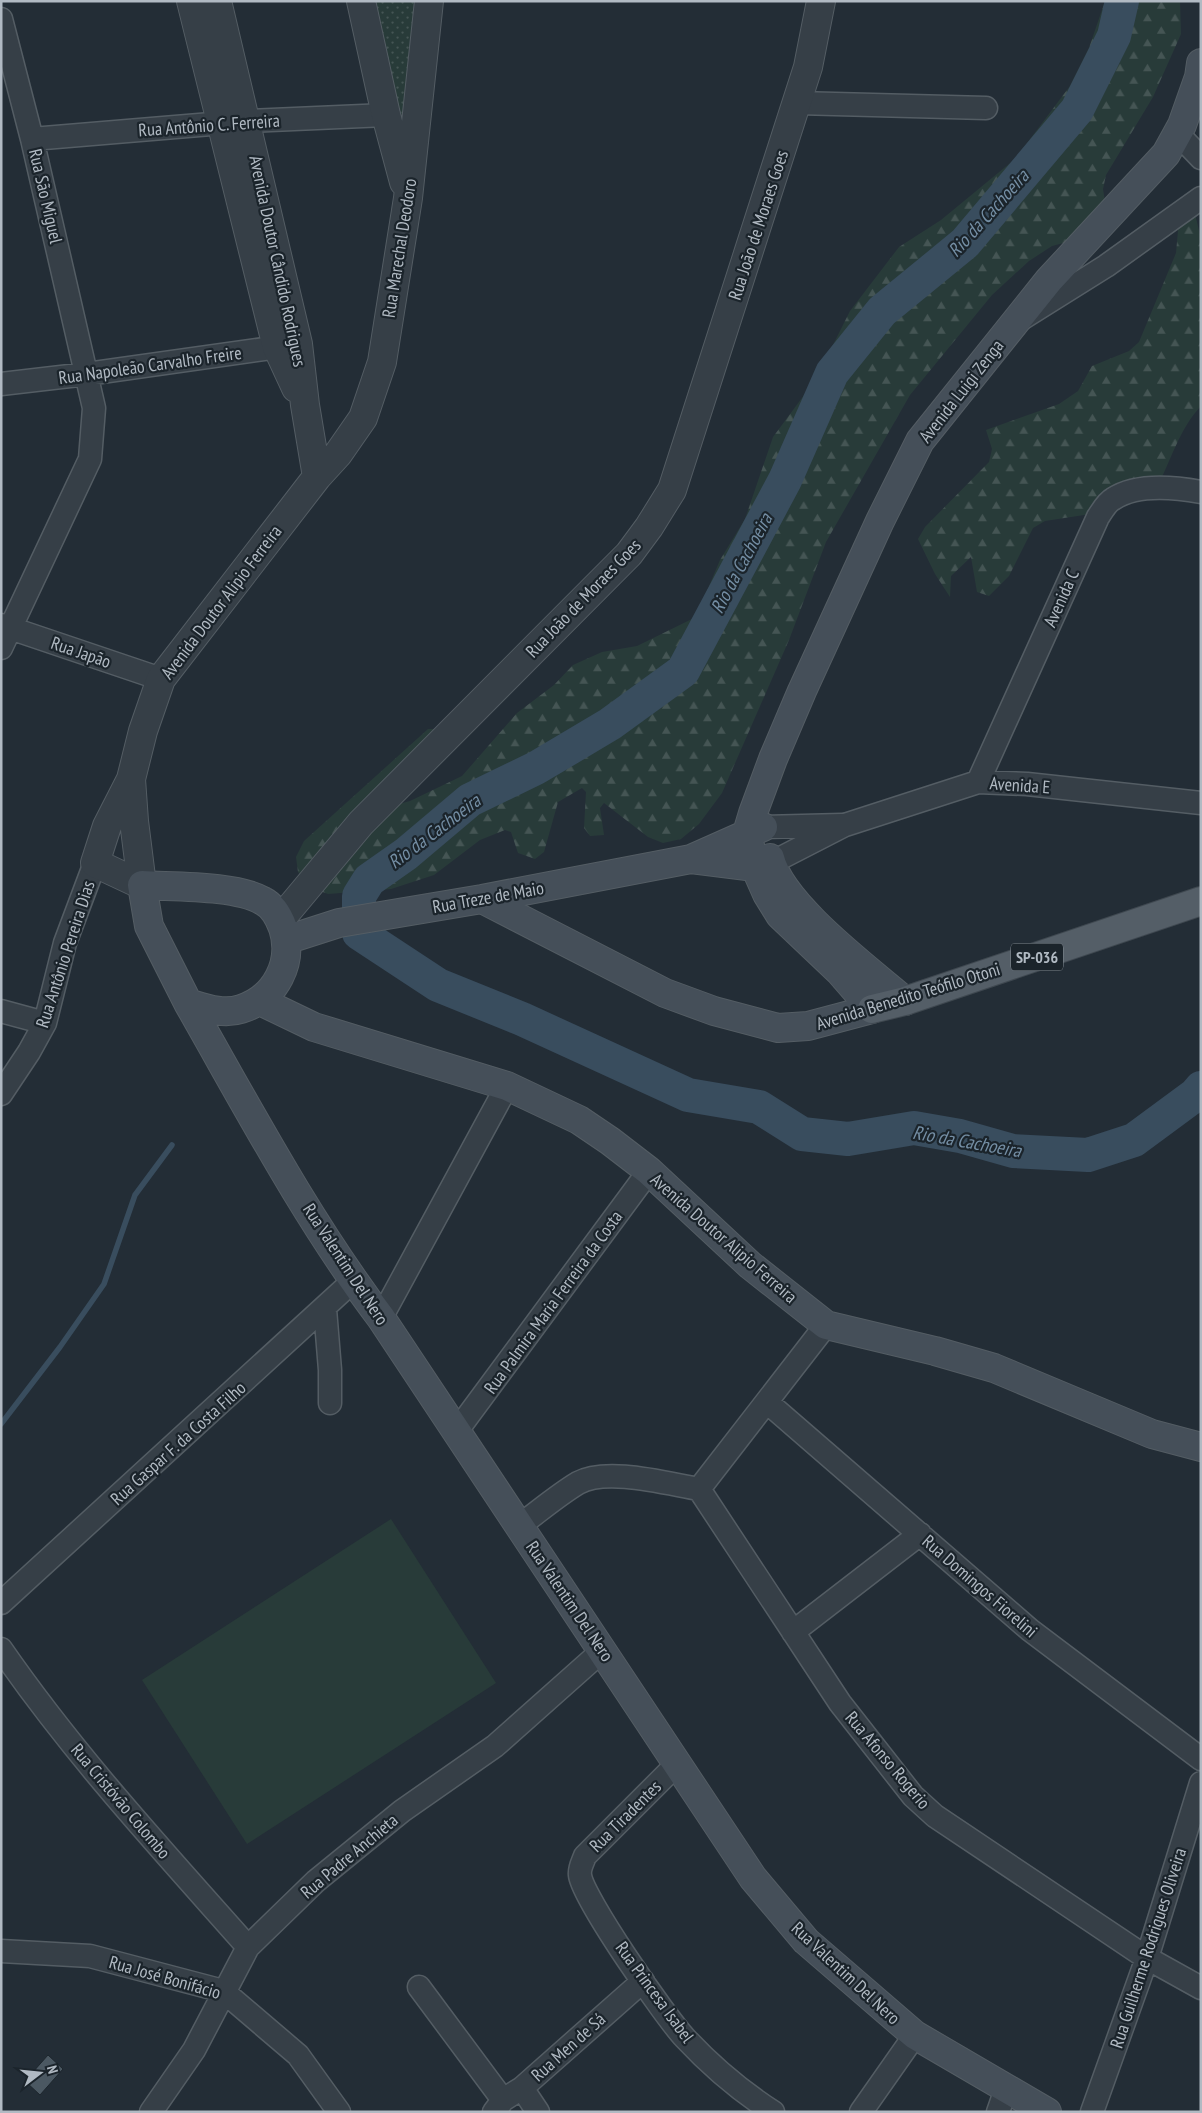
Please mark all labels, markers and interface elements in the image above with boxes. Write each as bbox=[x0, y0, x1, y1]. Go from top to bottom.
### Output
street label: Rua Antônio C. Ferreira bbox=[138, 109, 280, 141]
street label: Rua São Miguel bbox=[24, 146, 68, 246]
street label: Rua João de Moraes Goes bbox=[723, 147, 793, 303]
street label: Avenida Doutor Cândido Rodrigues bbox=[244, 153, 312, 369]
water label: Rio da Cachoeira bbox=[942, 163, 1034, 262]
street label: Rua Marechal Deodoro bbox=[377, 177, 421, 319]
street label: Avenida Luigi Zenga bbox=[914, 335, 1008, 447]
street label: Rua Napoleão Carvalho Freire bbox=[57, 341, 243, 389]
water label: Rio da Cachoeira bbox=[705, 508, 778, 617]
street label: Avenida Doutor Alipio Ferreira bbox=[156, 520, 286, 684]
street label: Rua João de Moraes Goes bbox=[520, 534, 646, 662]
street label: Avenida C bbox=[1038, 565, 1084, 631]
street label: Rua Japão bbox=[48, 631, 114, 673]
street label: Avenida E bbox=[989, 771, 1051, 799]
water label: Rio da Cachoeira bbox=[383, 788, 486, 874]
street label: Rua Treze de Maio bbox=[431, 876, 546, 918]
street label: Rua Antônio Pereira Dias bbox=[30, 878, 100, 1030]
road number: SP-036 bbox=[1011, 944, 1063, 970]
street label: Avenida Benedito Teófilo Otoni bbox=[813, 957, 1003, 1035]
water label: Rio da Cachoeira bbox=[911, 1120, 1024, 1163]
street label: Avenida Doutor Alipio Ferreira bbox=[646, 1168, 802, 1308]
street label: Rua Valentim Del Nero bbox=[298, 1199, 394, 1329]
street label: Rua Palmira Maria Ferreira da Costa bbox=[479, 1206, 627, 1398]
street label: Rua Gaspar F. da Costa Filho bbox=[106, 1376, 251, 1510]
street label: Rua Domingos Fiorelini bbox=[918, 1530, 1042, 1642]
street label: Rua Valentim Del Nero bbox=[521, 1536, 619, 1666]
street label: Rua Afonso Rogerio bbox=[840, 1706, 936, 1814]
street label: Rua Cristóvão Colombo bbox=[66, 1739, 176, 1863]
street label: Rua Tiradentes bbox=[584, 1775, 666, 1857]
street label: Rua Padre Anchieta bbox=[296, 1809, 402, 1903]
street label: Rua Guilherme Rodrigues Oliveira bbox=[1105, 1845, 1191, 2051]
street label: Rua Valentim Del Nero bbox=[787, 1917, 905, 2029]
street label: Rua Princesa Isabel bbox=[611, 1937, 700, 2048]
street label: Rua José Bonifácio bbox=[107, 1950, 224, 2004]
street label: Rua Men de Sá bbox=[526, 2008, 610, 2086]
north arrow bbox=[15, 2048, 65, 2098]
text: N bbox=[43, 2063, 62, 2076]

